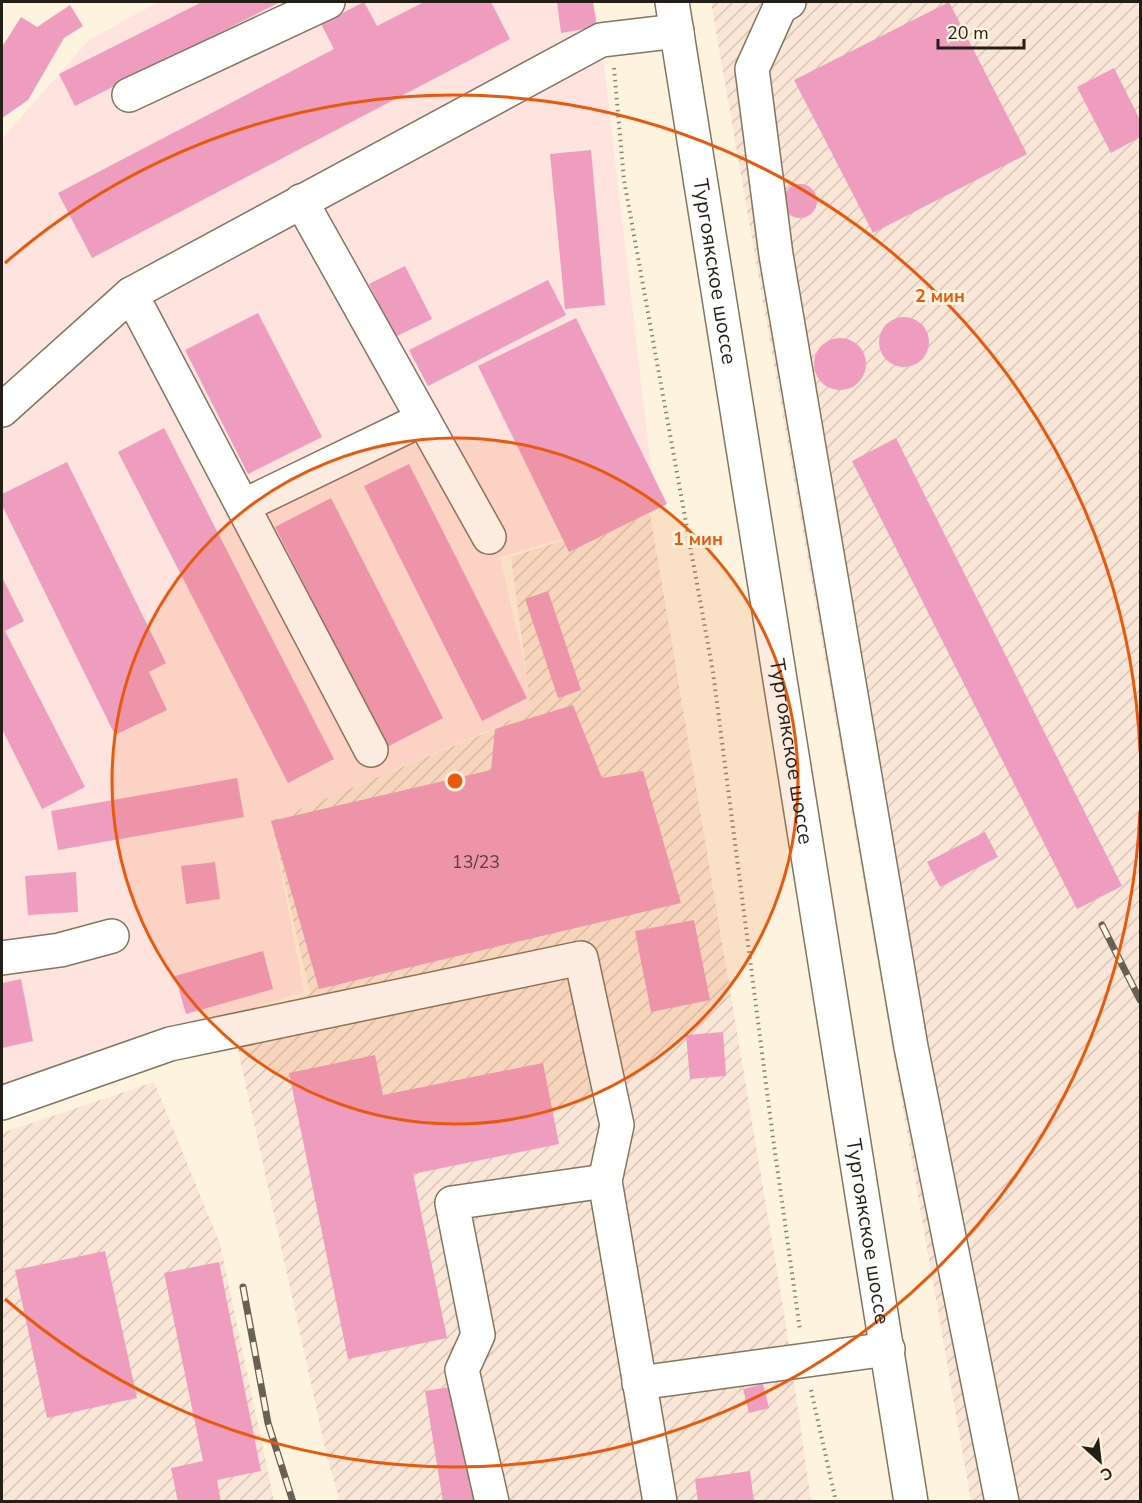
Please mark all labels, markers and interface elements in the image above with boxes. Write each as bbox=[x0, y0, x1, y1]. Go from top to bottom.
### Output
scale bar bbox=[938, 12, 1024, 50]
text: 20 m bbox=[947, 21, 989, 45]
street label: Тургоякское шоссе bbox=[686, 177, 744, 366]
text: 2 мин bbox=[915, 284, 965, 308]
text: 1 мин bbox=[673, 527, 723, 551]
street label: Тургоякское шоссе bbox=[763, 657, 820, 846]
centre of rings bbox=[445, 771, 465, 791]
house number: 13/23 bbox=[452, 850, 500, 874]
street label: Тургоякское шоссе bbox=[839, 1137, 896, 1326]
north arrow bbox=[1070, 1431, 1130, 1491]
text: С bbox=[1096, 1461, 1116, 1486]

